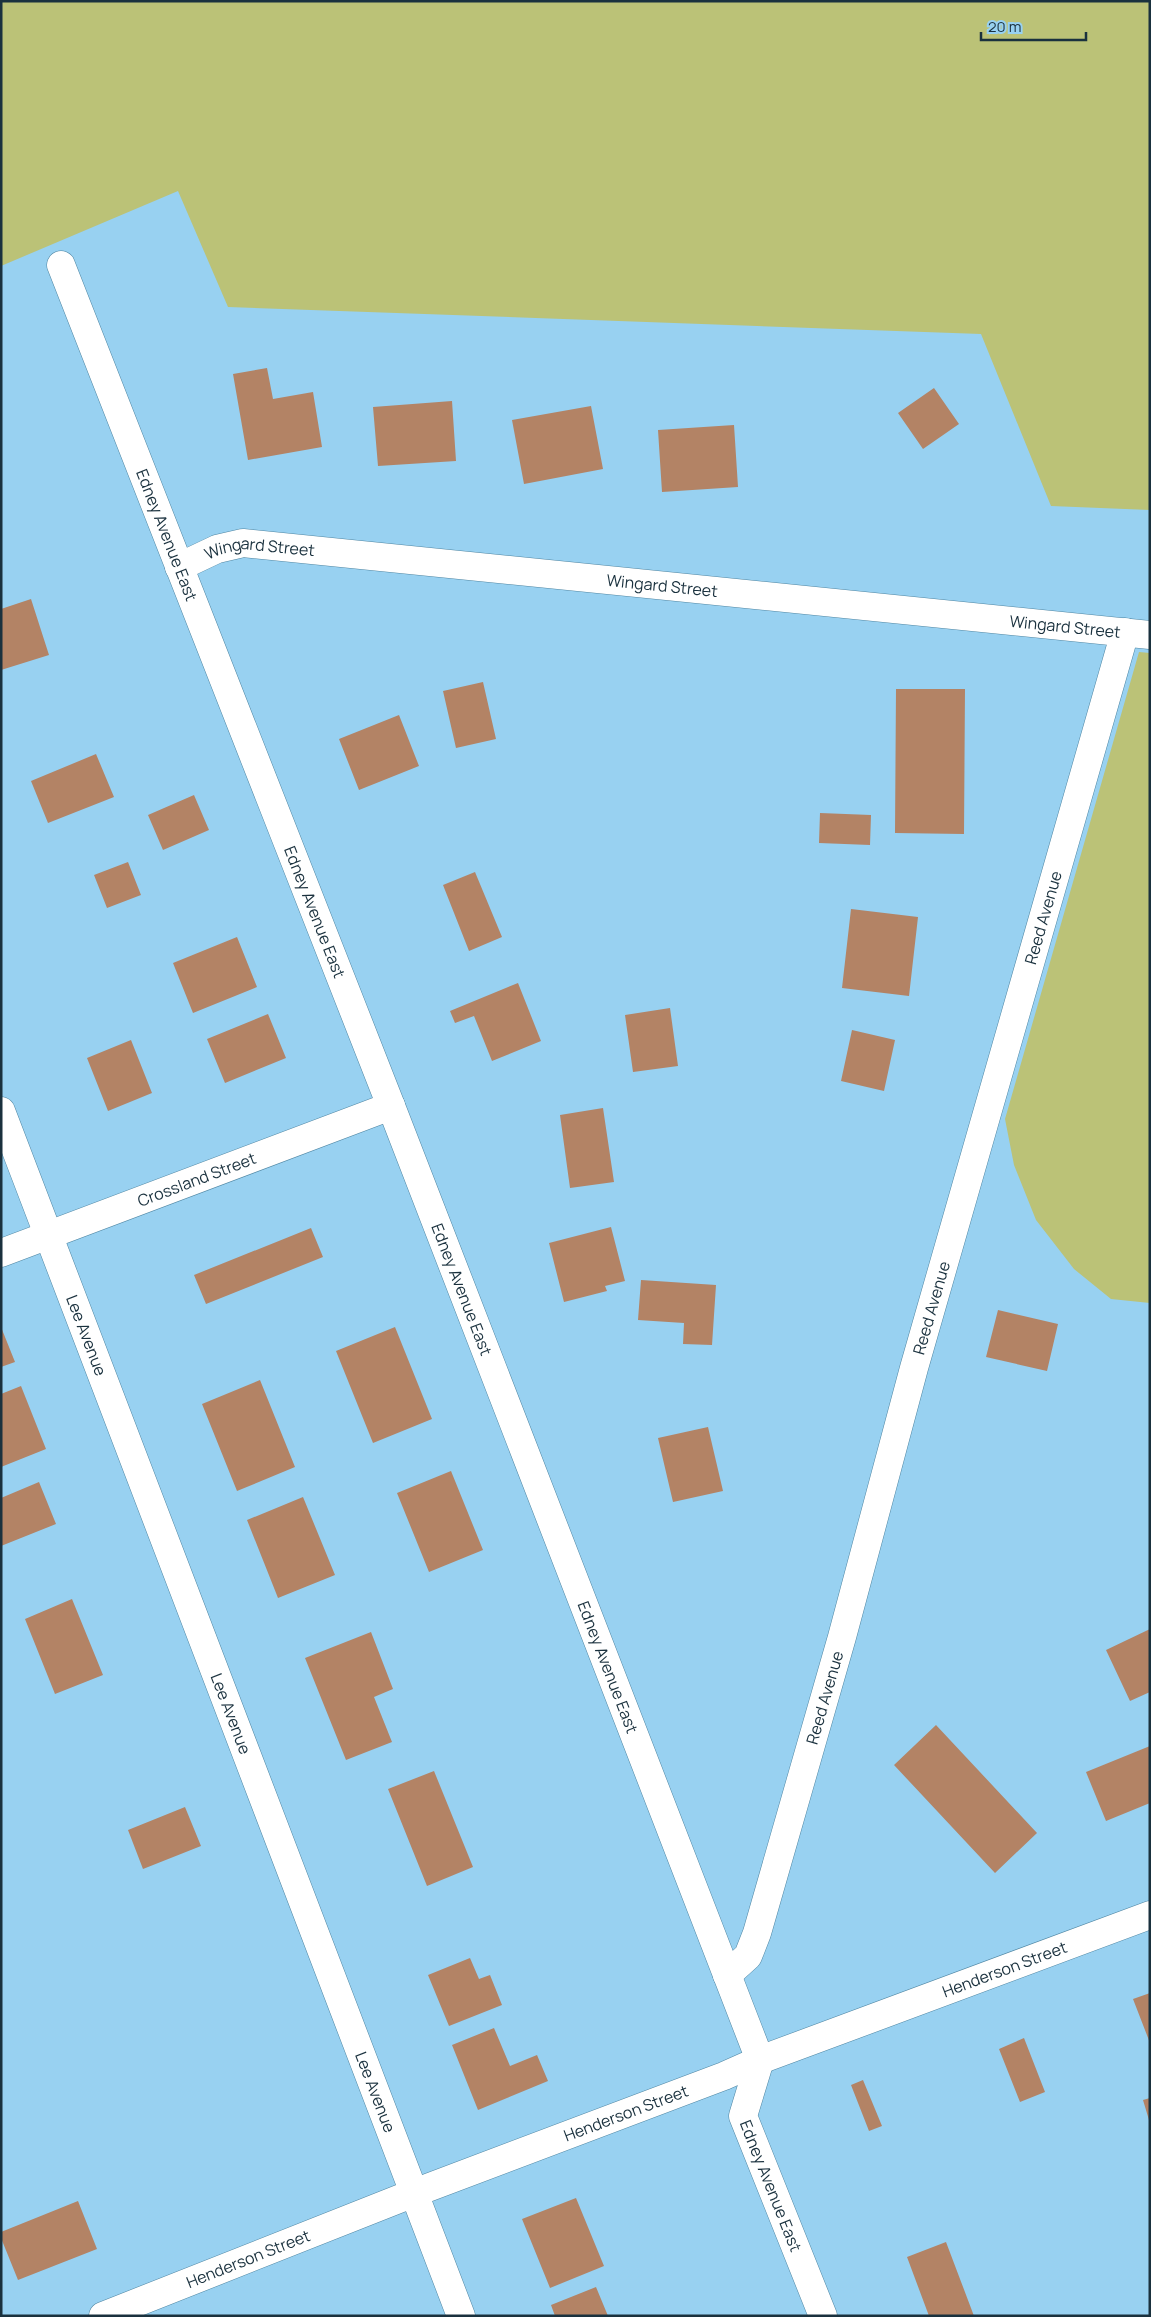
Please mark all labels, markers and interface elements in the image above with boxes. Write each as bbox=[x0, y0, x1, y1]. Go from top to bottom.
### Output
scale bar bbox=[981, 10, 1086, 42]
text: 20 m bbox=[988, 16, 1021, 37]
street label: Edney Avenue East bbox=[131, 466, 203, 604]
street label: Wingard Street bbox=[201, 532, 316, 564]
street label: Wingard Street bbox=[605, 569, 719, 602]
street label: Wingard Street bbox=[1008, 610, 1122, 643]
street label: Edney Avenue East bbox=[279, 843, 351, 981]
street label: Reed Avenue bbox=[1019, 868, 1067, 967]
street label: Crossland Street bbox=[134, 1147, 259, 1212]
street label: Edney Avenue East bbox=[426, 1220, 497, 1358]
street label: Reed Avenue bbox=[907, 1259, 955, 1357]
street label: Lee Avenue bbox=[61, 1292, 112, 1379]
street label: Edney Avenue East bbox=[573, 1598, 643, 1736]
street label: Reed Avenue bbox=[801, 1648, 848, 1747]
street label: Lee Avenue bbox=[206, 1670, 256, 1757]
street label: Henderson Street bbox=[939, 1936, 1070, 2002]
street label: Lee Avenue bbox=[350, 2048, 401, 2136]
street label: Henderson Street bbox=[561, 2079, 691, 2147]
street label: Edney Avenue East bbox=[735, 2117, 807, 2255]
street label: Henderson Street bbox=[183, 2224, 313, 2293]

